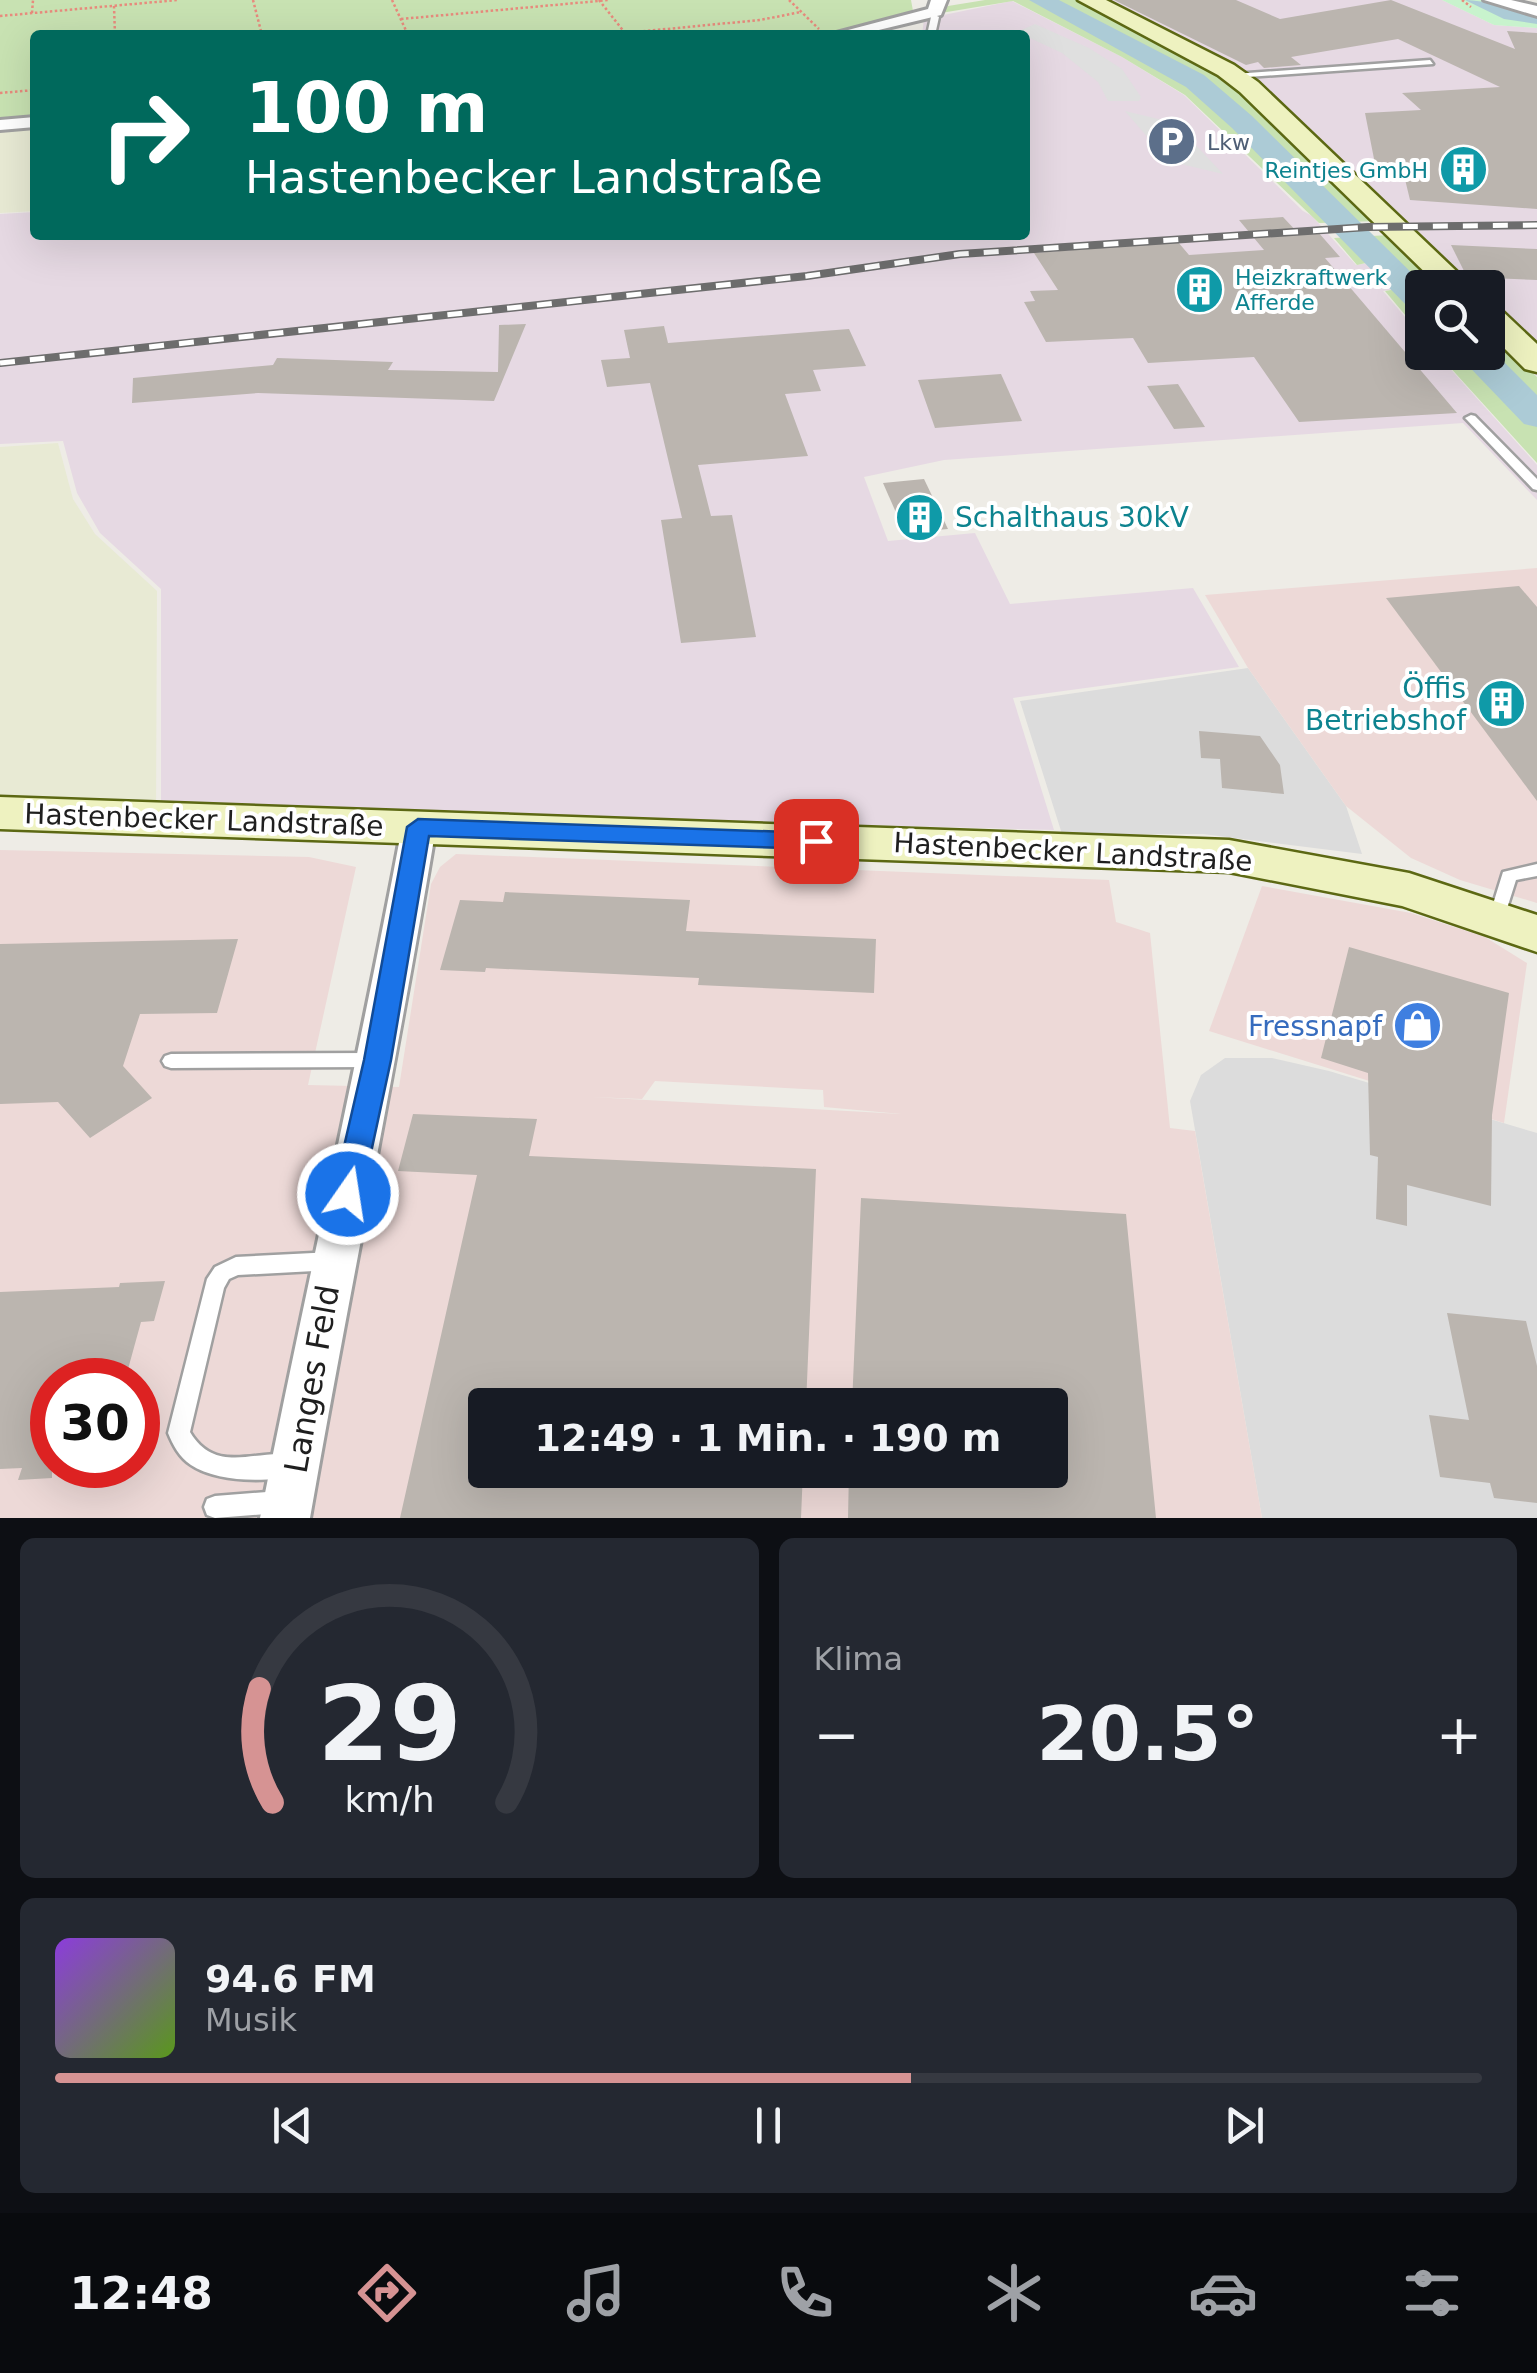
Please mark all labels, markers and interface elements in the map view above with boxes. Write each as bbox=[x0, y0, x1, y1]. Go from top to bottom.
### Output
text: 100 m bbox=[245, 67, 488, 149]
icon: right bbox=[80, 70, 210, 200]
parking icon: Lkw bbox=[1146, 116, 1198, 168]
place label: Lkw bbox=[1207, 130, 1250, 155]
building icon: Reintjes GmbH bbox=[1437, 144, 1489, 196]
text: Hastenbecker Landstraße bbox=[245, 151, 823, 204]
place label: Reintjes GmbH bbox=[1264, 158, 1428, 183]
building icon: Heizkraftwerk Afferde bbox=[1174, 264, 1226, 316]
place label: Heizkraftwerk Afferde bbox=[1235, 265, 1388, 315]
map controls bbox=[1405, 270, 1505, 370]
button: search bbox=[1405, 270, 1505, 370]
building icon: Schalthaus 30kV bbox=[894, 491, 946, 543]
place label: Schalthaus 30kV bbox=[955, 501, 1189, 534]
place label: Öffis Betriebshof bbox=[1305, 671, 1467, 737]
building icon: Öffis Betriebshof bbox=[1475, 678, 1527, 730]
street label: Hastenbecker Landstraße bbox=[24, 797, 384, 843]
pin bbox=[774, 799, 859, 884]
icon: arrive bbox=[789, 814, 844, 869]
street label: Hastenbecker Landstraße bbox=[893, 826, 1253, 878]
shop icon: Fressnapf bbox=[1391, 1000, 1443, 1052]
place label: Fressnapf bbox=[1248, 1010, 1383, 1043]
position arrow bbox=[296, 1142, 400, 1246]
street label: Langes Feld bbox=[277, 1282, 347, 1476]
speed limit sign: 30 bbox=[30, 1358, 160, 1488]
text: 12:49 · 1 Min. · 190 m bbox=[535, 1416, 1001, 1460]
text: Klima bbox=[814, 1640, 903, 1678]
text: 29 bbox=[317, 1663, 462, 1785]
text: 20.5° bbox=[1036, 1690, 1259, 1778]
text: − bbox=[814, 1703, 860, 1767]
text: + bbox=[1436, 1703, 1482, 1767]
text: km/h bbox=[344, 1779, 434, 1820]
text: 94.6 FM bbox=[205, 1957, 376, 2001]
text: Musik bbox=[205, 2001, 297, 2039]
icon: previous bbox=[265, 2098, 320, 2153]
icon: pause bbox=[741, 2098, 796, 2153]
icon: next bbox=[1217, 2098, 1272, 2153]
icon: directions bbox=[352, 2258, 422, 2328]
icon: music bbox=[561, 2258, 631, 2328]
icon: phone bbox=[770, 2258, 840, 2328]
icon: climate bbox=[979, 2258, 1049, 2328]
icon: car bbox=[1188, 2258, 1258, 2328]
icon: filters bbox=[1397, 2258, 1467, 2328]
text: 12:48 bbox=[70, 2267, 213, 2320]

